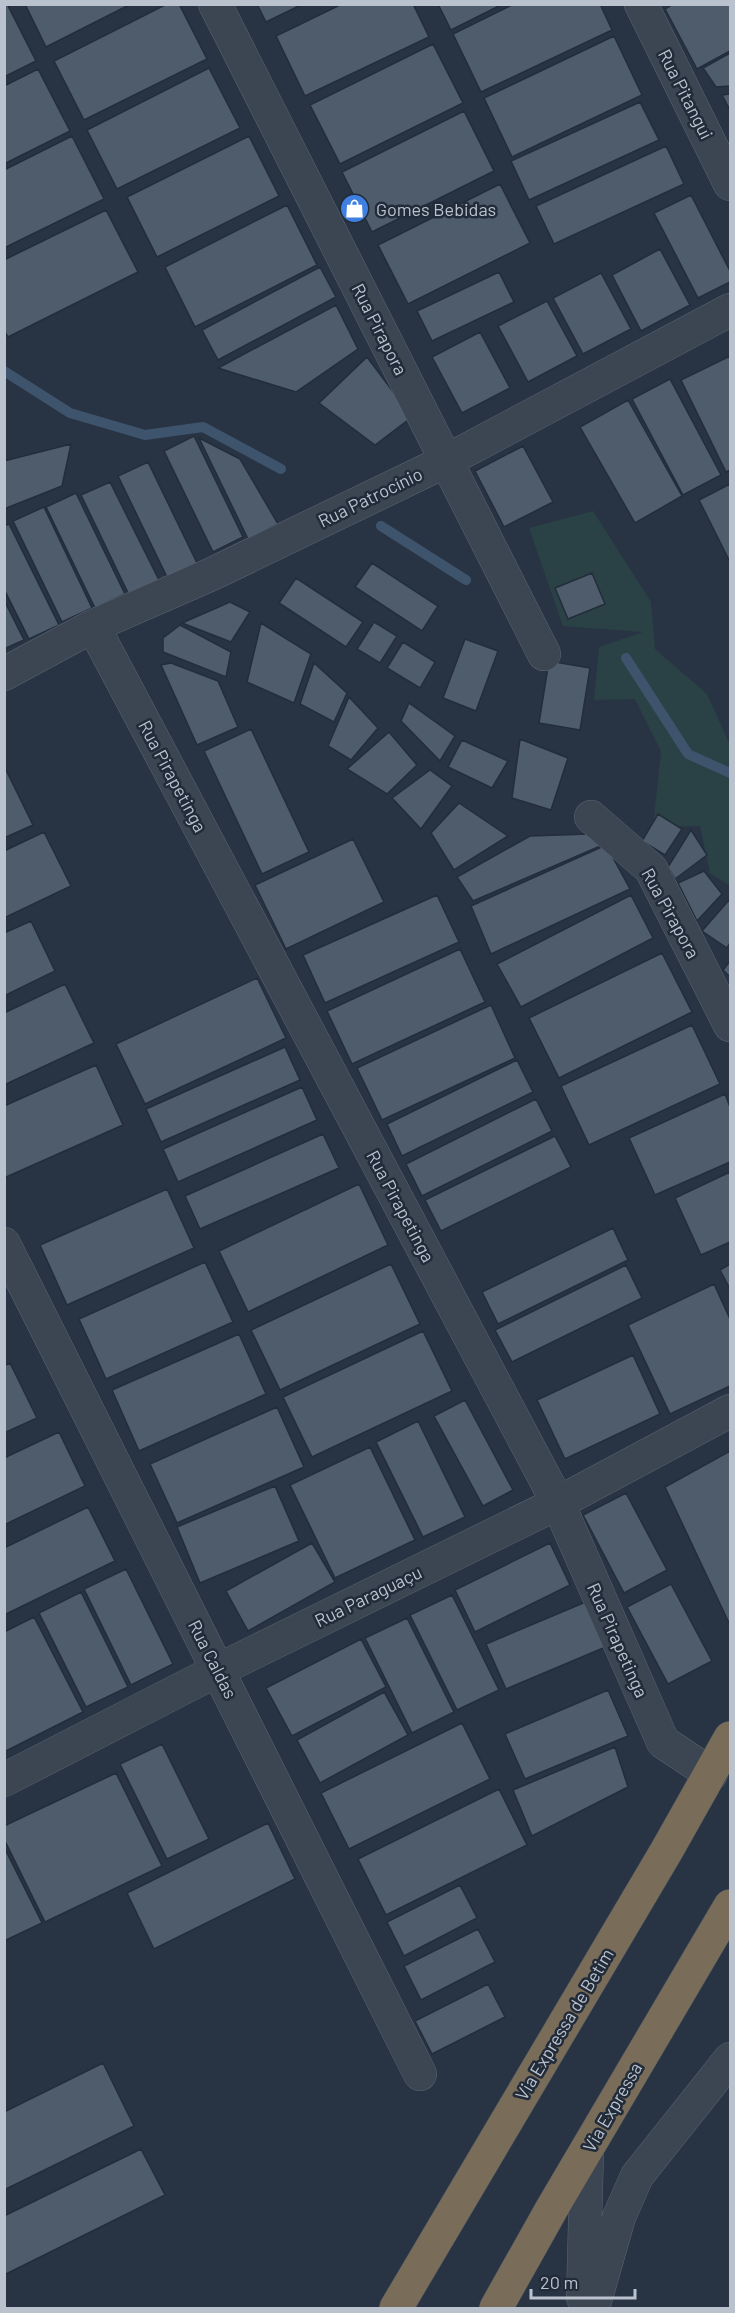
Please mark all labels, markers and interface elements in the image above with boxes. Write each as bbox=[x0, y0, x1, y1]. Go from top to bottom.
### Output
street label: Rua Pitangui bbox=[654, 45, 718, 143]
shop icon: Gomes Bebidas bbox=[339, 193, 371, 225]
place label: Gomes Bebidas bbox=[376, 198, 496, 220]
street label: Rua Pirapora bbox=[348, 280, 412, 378]
street label: Rua Patrocínio bbox=[314, 462, 426, 532]
street label: Rua Pirapetinga bbox=[134, 716, 212, 836]
street label: Rua Pirapora bbox=[637, 864, 705, 962]
street label: Rua Pirapetinga bbox=[362, 1146, 440, 1266]
street label: Rua Paraguaçu bbox=[311, 1561, 425, 1631]
street label: Rua Pirapetinga bbox=[583, 1579, 653, 1701]
street label: Rua Caldas bbox=[184, 1616, 242, 1702]
street label: Via Expressa de Betim bbox=[510, 1944, 618, 2104]
street label: Via Expressa bbox=[578, 2058, 646, 2156]
scale bar bbox=[531, 2262, 634, 2300]
text: 20 m bbox=[540, 2271, 578, 2293]

